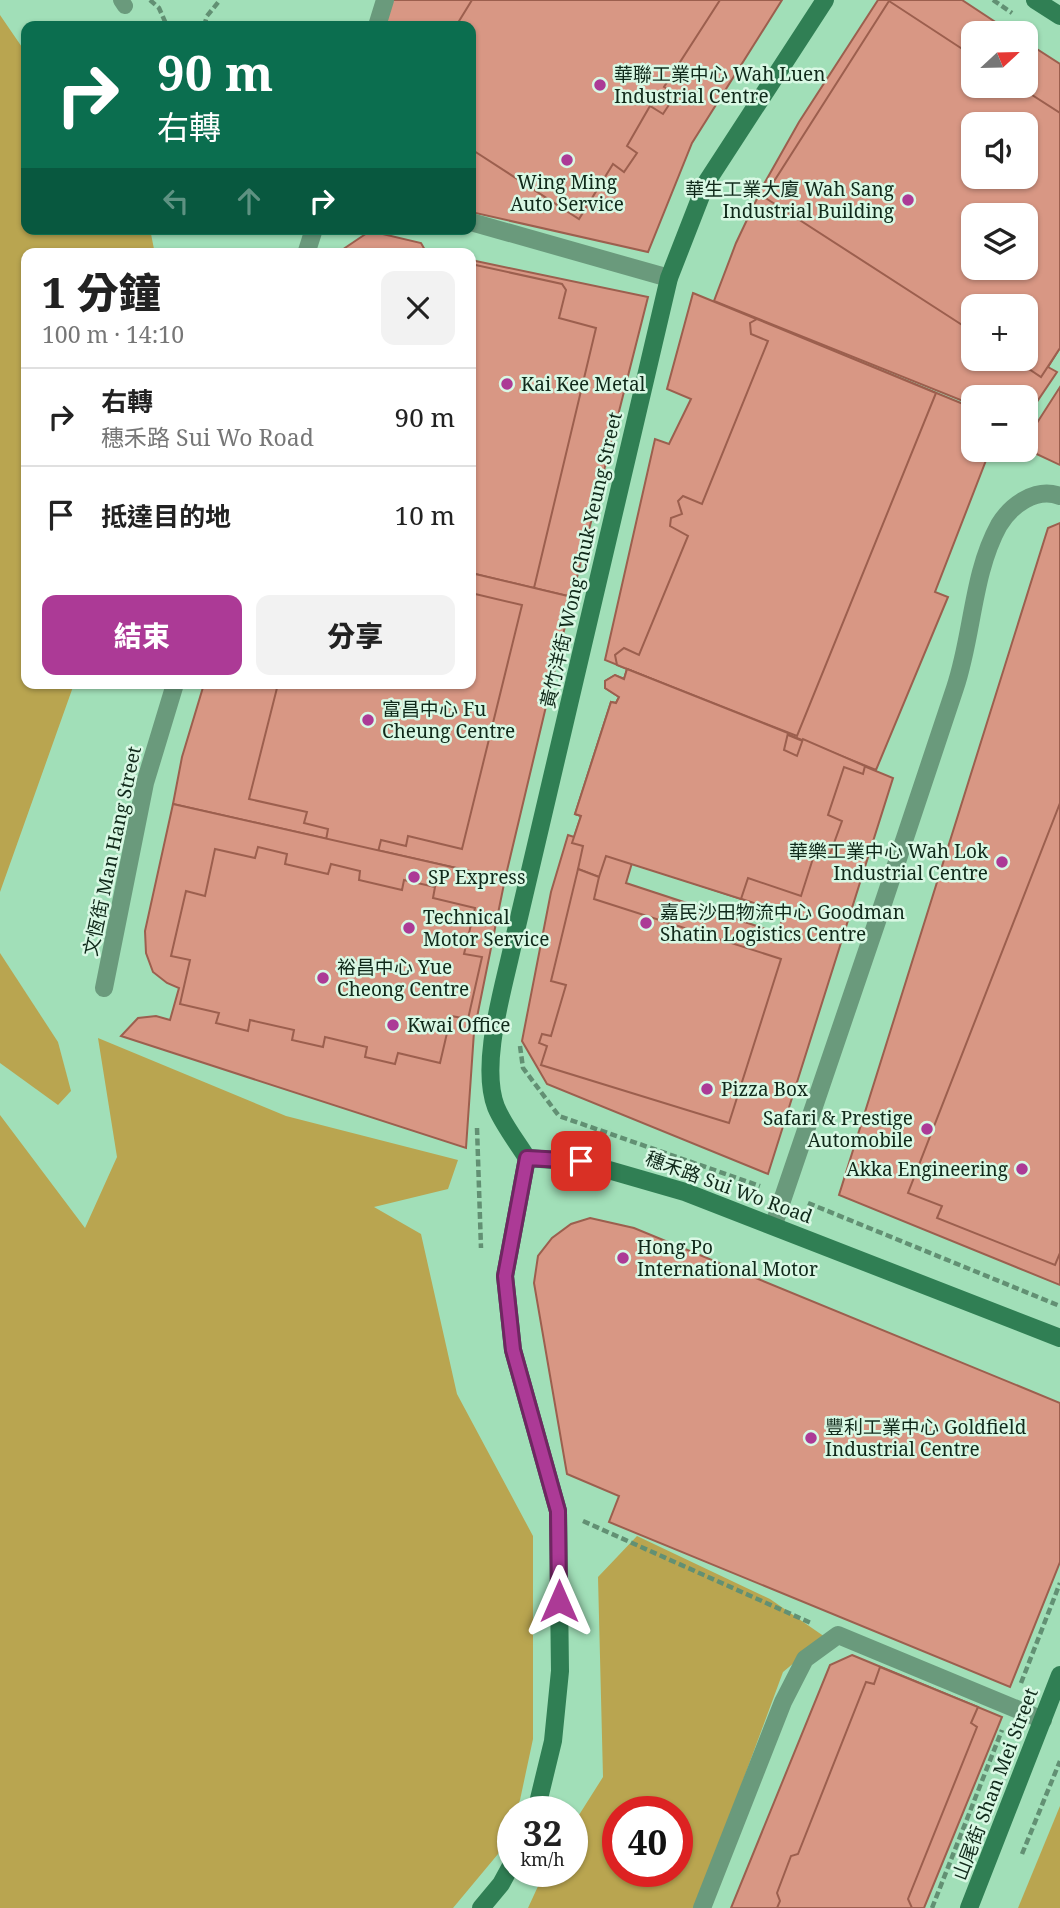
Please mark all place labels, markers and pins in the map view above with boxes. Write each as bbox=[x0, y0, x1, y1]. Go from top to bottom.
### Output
place label: 華聯工業中心 Wah Luen Industrial Centre bbox=[614, 61, 826, 109]
marker: 華聯工業中心 Wah Luen Industrial Centre bbox=[592, 77, 608, 93]
marker: Wing Ming Auto Service bbox=[559, 152, 575, 168]
place label: Wing Ming Auto Service bbox=[510, 169, 624, 217]
place label: 華生工業大廈 Wah Sang Industrial Building bbox=[685, 176, 894, 224]
marker: 華生工業大廈 Wah Sang Industrial Building bbox=[900, 192, 916, 208]
place label: Kai Kee Metal bbox=[521, 371, 646, 397]
marker: Kai Kee Metal bbox=[499, 376, 515, 392]
place label: 富昌中心 Fu Cheung Centre bbox=[382, 696, 515, 744]
marker: 富昌中心 Fu Cheung Centre bbox=[360, 712, 376, 728]
place label: 華樂工業中心 Wah Lok Industrial Centre bbox=[789, 838, 989, 886]
marker: 華樂工業中心 Wah Lok Industrial Centre bbox=[994, 854, 1010, 870]
place label: SP Express bbox=[428, 864, 526, 890]
marker: SP Express bbox=[406, 869, 422, 885]
place label: 嘉民沙田物流中心 Goodman Shatin Logistics Centre bbox=[660, 899, 905, 947]
place label: Technical Motor Service bbox=[423, 904, 549, 952]
marker: 嘉民沙田物流中心 Goodman Shatin Logistics Centre bbox=[638, 915, 654, 931]
marker: Technical Motor Service bbox=[401, 920, 417, 936]
place label: 裕昌中心 Yue Cheong Centre bbox=[337, 954, 469, 1002]
marker: 裕昌中心 Yue Cheong Centre bbox=[315, 970, 331, 986]
place label: Kwai Office bbox=[407, 1012, 510, 1038]
marker: Kwai Office bbox=[385, 1017, 401, 1033]
place label: Pizza Box bbox=[721, 1076, 808, 1102]
marker: Pizza Box bbox=[699, 1081, 715, 1097]
place label: Safari & Prestige Automobile bbox=[763, 1105, 913, 1153]
marker: Safari & Prestige Automobile bbox=[919, 1121, 935, 1137]
pin bbox=[551, 1131, 611, 1191]
place label: Akka Engineering bbox=[846, 1156, 1008, 1182]
marker: Akka Engineering bbox=[1014, 1161, 1030, 1177]
place label: Hong Po International Motor bbox=[637, 1234, 818, 1282]
marker: Hong Po International Motor bbox=[615, 1250, 631, 1266]
place label: 豐利工業中心 Goldfield Industrial Centre bbox=[825, 1414, 1027, 1462]
marker: 豐利工業中心 Goldfield Industrial Centre bbox=[803, 1430, 819, 1446]

